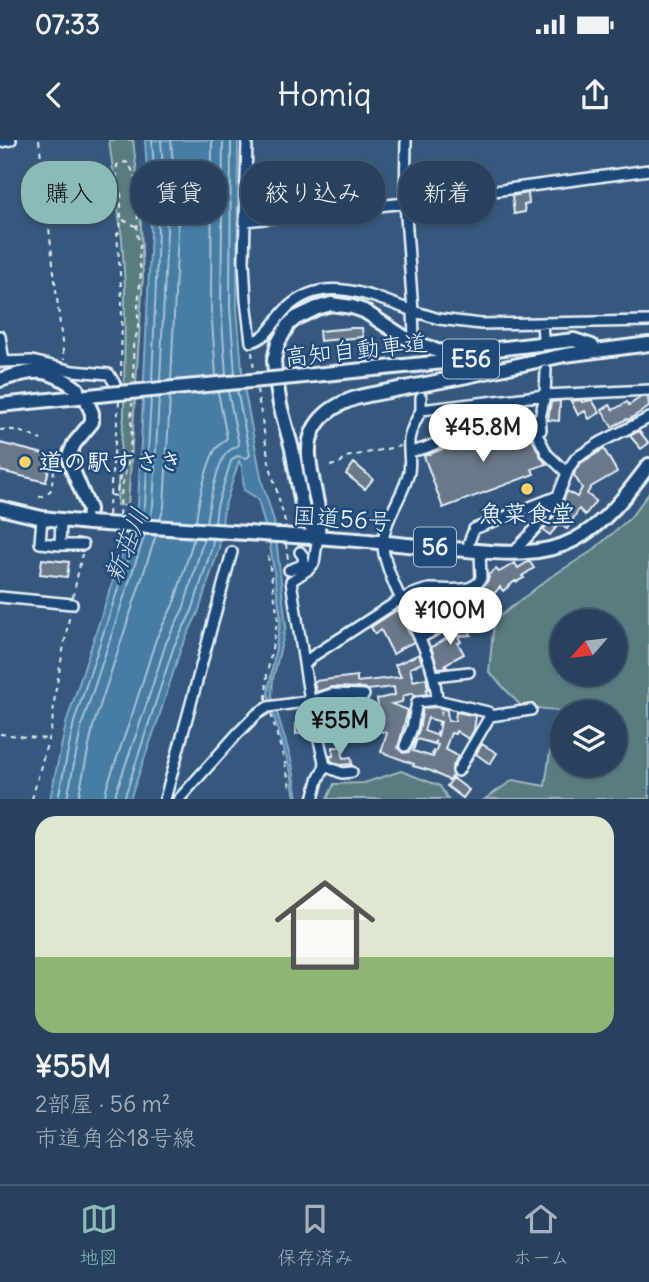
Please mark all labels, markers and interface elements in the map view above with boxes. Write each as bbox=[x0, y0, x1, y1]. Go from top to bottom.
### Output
text: 07:33 bbox=[35, 8, 100, 41]
text: Homiq bbox=[278, 74, 371, 115]
icon: back bbox=[35, 76, 73, 114]
icon: share bbox=[576, 76, 614, 114]
chip: 購入 bbox=[21, 161, 117, 224]
chip: 賃貸 bbox=[131, 161, 227, 224]
chip: 絞り込み bbox=[241, 161, 385, 224]
chip: 新着 bbox=[399, 161, 495, 224]
street label: 高知自動車道 bbox=[283, 327, 429, 371]
road number: E56 bbox=[443, 340, 499, 378]
pin: ¥45.8M bbox=[426, 404, 540, 464]
text: ¥45.8M bbox=[445, 412, 521, 441]
place label: 道の駅すさき bbox=[39, 446, 183, 476]
marker: 道の駅すさき bbox=[17, 454, 33, 470]
marker: 魚菜食堂 bbox=[519, 481, 535, 497]
place label: 魚菜食堂 bbox=[479, 498, 575, 528]
street label: 国道56号 bbox=[291, 500, 393, 536]
water label: 新荘川 bbox=[96, 502, 155, 587]
road number: 56 bbox=[414, 528, 456, 566]
pin: ¥100M bbox=[401, 588, 499, 647]
text: ¥100M bbox=[414, 595, 486, 624]
north arrow bbox=[550, 609, 626, 686]
map controls bbox=[550, 609, 627, 777]
pin: ¥55M bbox=[299, 698, 381, 757]
button: layers bbox=[550, 700, 627, 777]
text: ¥55M bbox=[311, 705, 369, 734]
icon: home bbox=[262, 862, 388, 988]
text: ¥55M bbox=[35, 1047, 111, 1085]
text: 2部屋 · 56 m² bbox=[35, 1089, 170, 1118]
text: 市道角谷18号線 bbox=[35, 1123, 195, 1152]
tab: 地図 bbox=[80, 1200, 118, 1269]
tab: 保存済み bbox=[277, 1200, 353, 1269]
tab: ホーム bbox=[513, 1200, 569, 1269]

